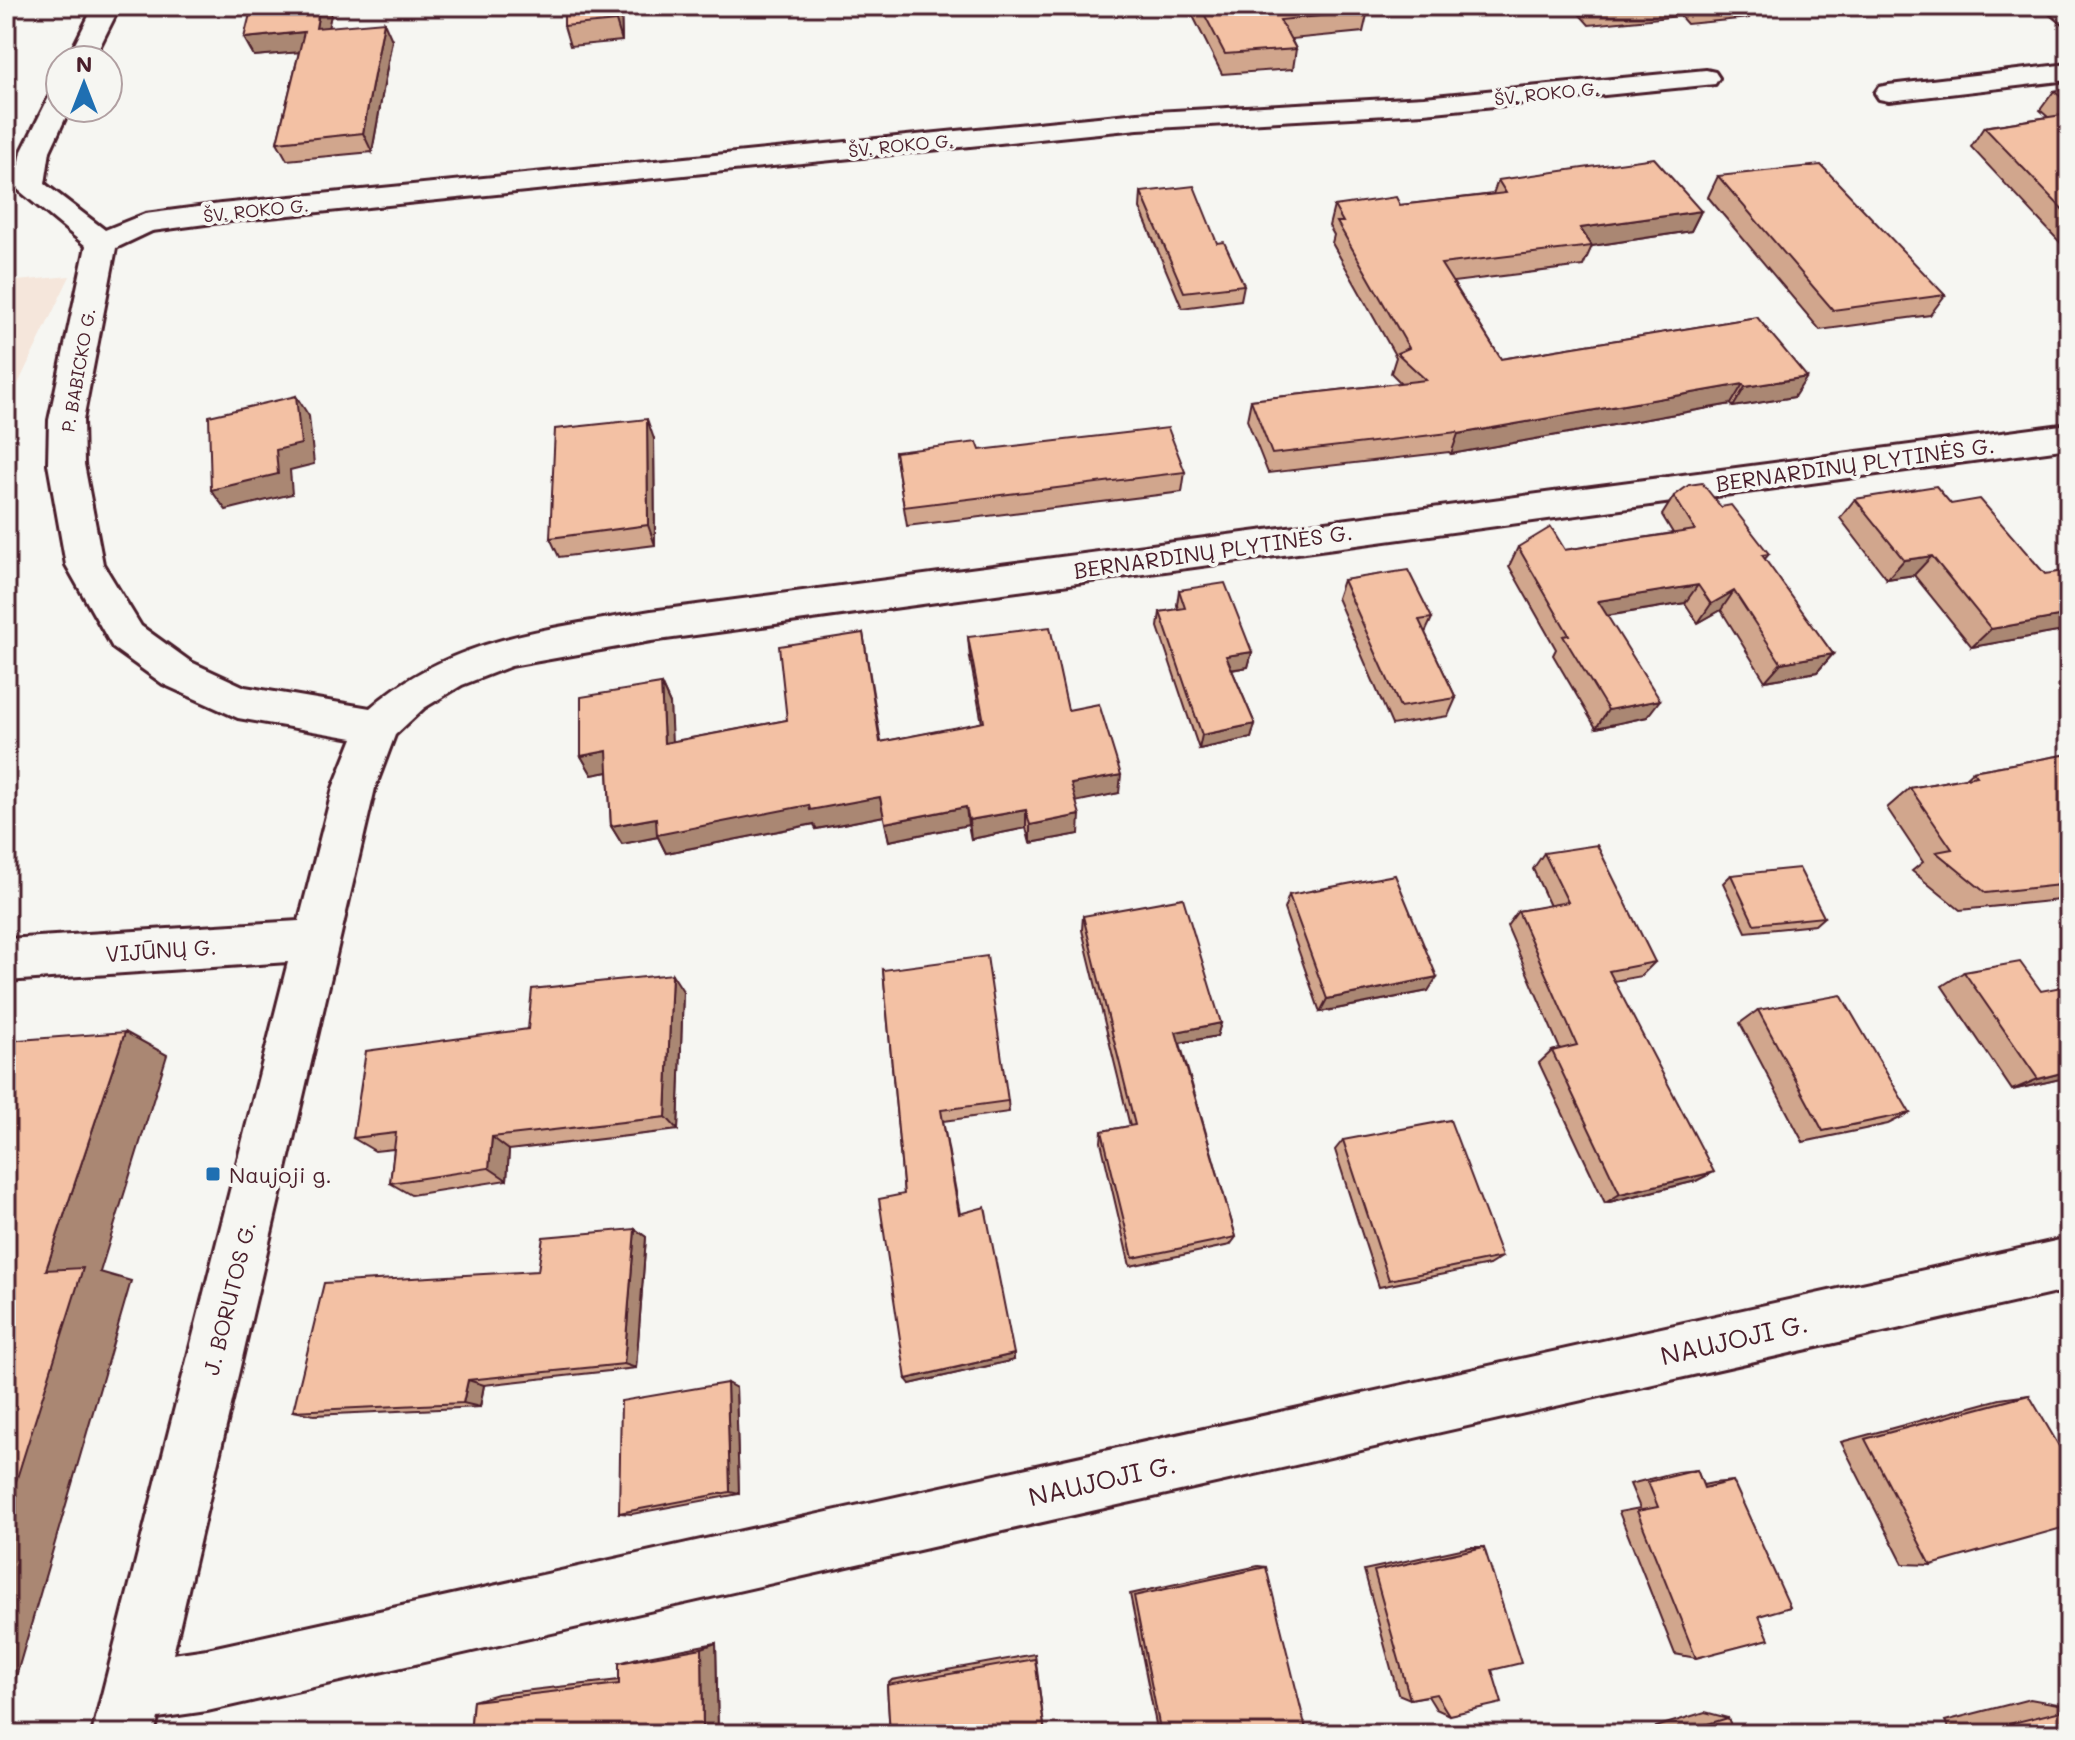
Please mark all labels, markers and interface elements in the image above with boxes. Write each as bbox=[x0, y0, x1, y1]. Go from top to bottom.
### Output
north arrow bbox=[44, 44, 124, 124]
text: N bbox=[76, 49, 92, 78]
street label: ŠV. ROKO G. bbox=[1493, 76, 1601, 110]
street label: ŠV. ROKO G. bbox=[847, 128, 955, 162]
street label: ŠV. ROKO G. bbox=[202, 193, 310, 227]
street label: P. BABICKO G. bbox=[55, 306, 101, 434]
street label: BERNARDINŲ PLYTINĖS G. bbox=[1714, 430, 1996, 498]
street label: BERNARDINŲ PLYTINĖS G. bbox=[1072, 517, 1354, 585]
street label: VIJŪNŲ G. bbox=[104, 932, 218, 968]
place label: Naujoji g. bbox=[229, 1160, 332, 1189]
marker: Naujoji g. bbox=[204, 1165, 222, 1183]
street label: J. BORUTOS G. bbox=[196, 1218, 262, 1378]
street label: NAUJOJI G. bbox=[1657, 1306, 1811, 1372]
street label: NAUJOJI G. bbox=[1025, 1447, 1179, 1513]

